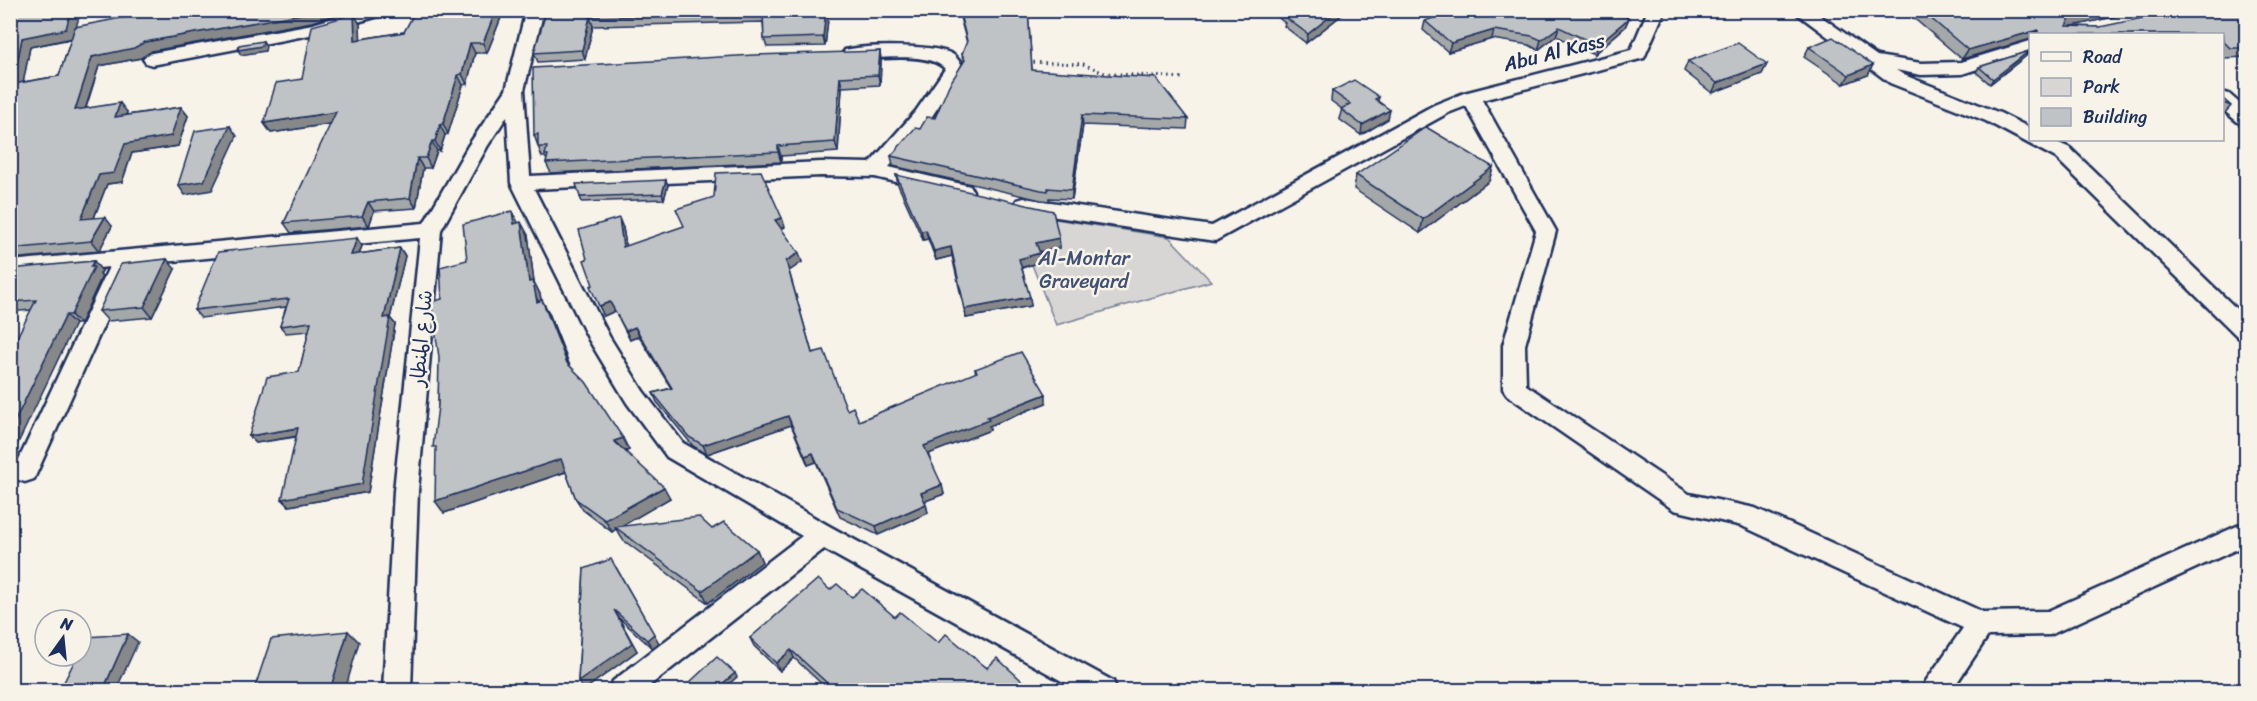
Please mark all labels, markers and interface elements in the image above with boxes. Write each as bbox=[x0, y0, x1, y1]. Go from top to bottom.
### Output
street label: Abu Al Kass bbox=[1499, 23, 1609, 82]
legend bbox=[2029, 33, 2224, 141]
text: Road bbox=[2083, 41, 2123, 73]
text: Park bbox=[2083, 71, 2120, 103]
text: Building bbox=[2083, 101, 2147, 133]
park label: Al-Montar Graveyard bbox=[1037, 241, 1132, 299]
street label: شارع المنطار bbox=[400, 288, 443, 390]
north arrow bbox=[33, 608, 93, 668]
text: N bbox=[57, 608, 77, 640]

